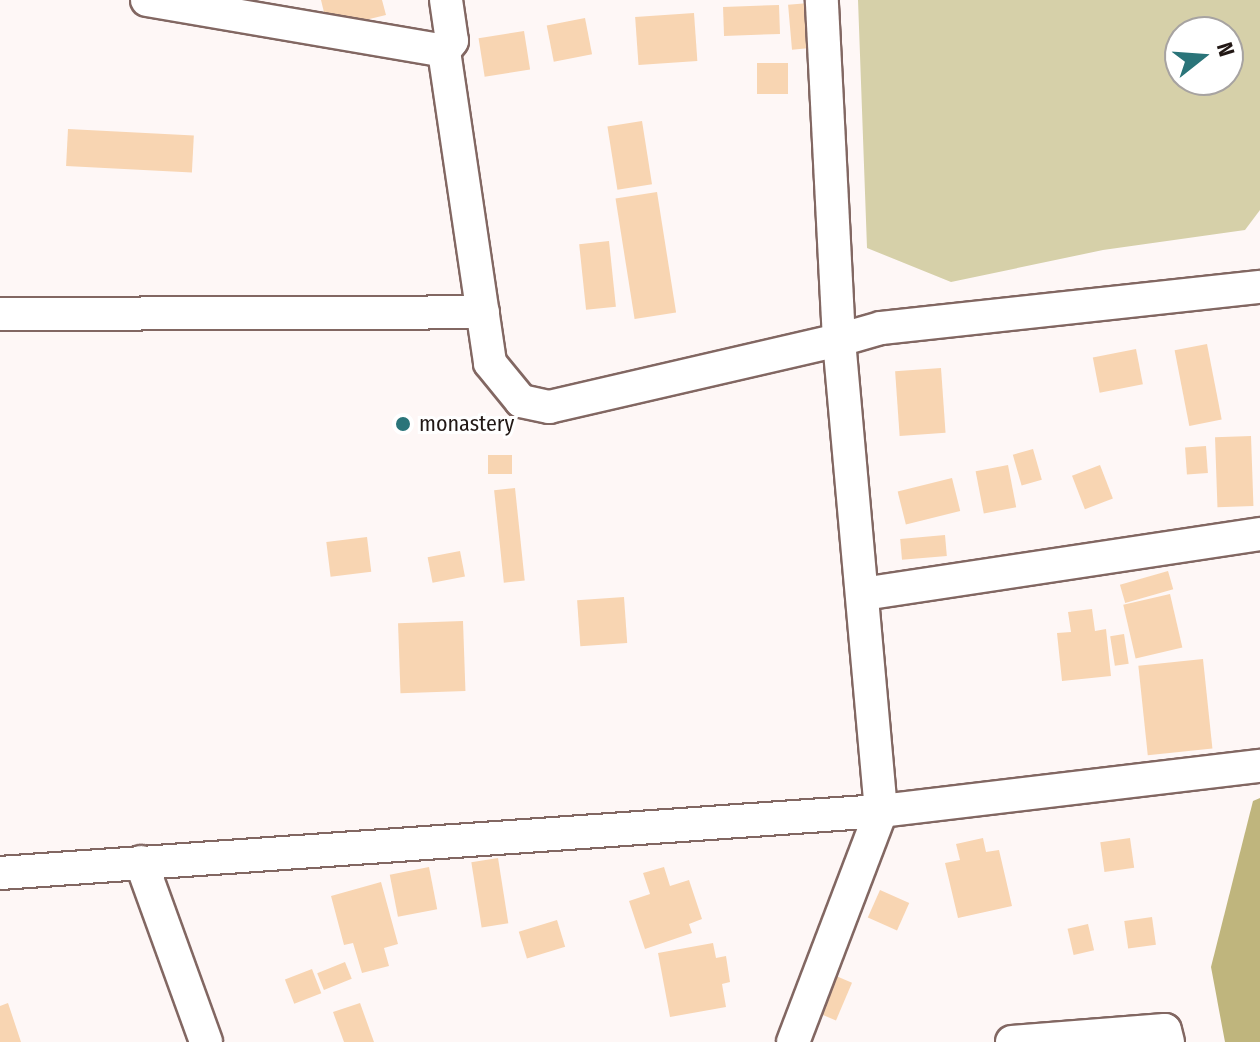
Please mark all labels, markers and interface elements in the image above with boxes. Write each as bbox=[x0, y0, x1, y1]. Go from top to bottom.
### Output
north arrow bbox=[1164, 16, 1244, 96]
text: N bbox=[1211, 39, 1240, 60]
place label: monastery bbox=[419, 411, 514, 437]
marker: monastery bbox=[394, 415, 412, 433]

